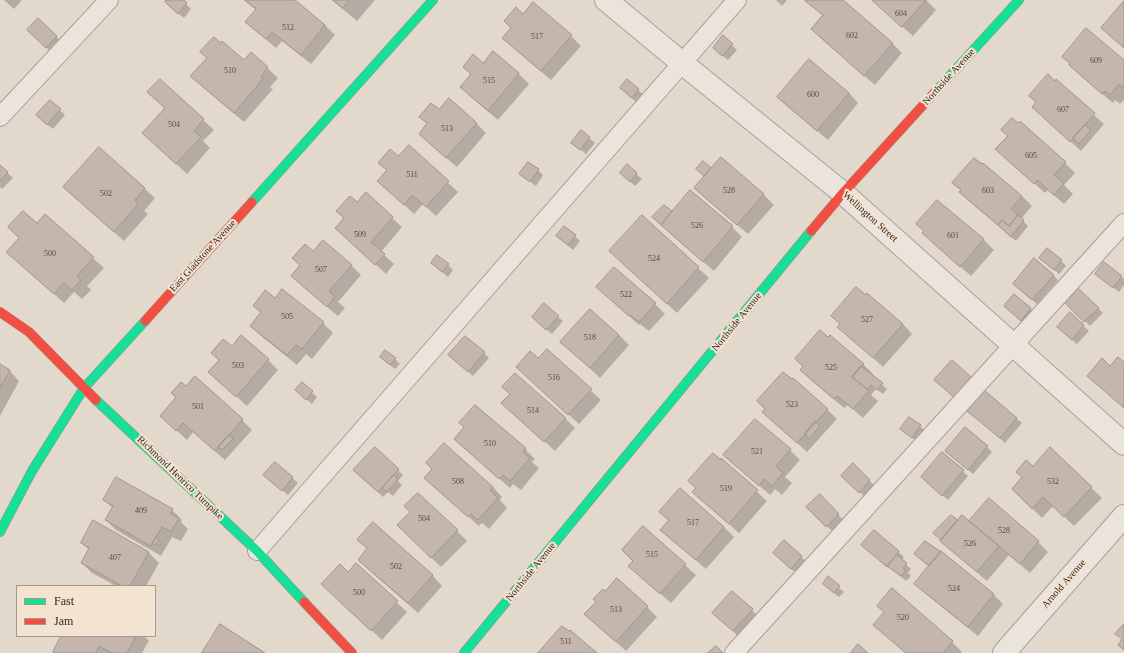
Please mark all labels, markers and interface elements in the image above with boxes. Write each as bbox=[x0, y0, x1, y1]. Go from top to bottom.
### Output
house number: 604 bbox=[895, 9, 907, 19]
house number: 512 bbox=[282, 23, 294, 33]
house number: 602 bbox=[846, 31, 858, 41]
house number: 517 bbox=[531, 32, 543, 42]
street label: Northside Avenue bbox=[920, 46, 978, 108]
house number: 609 bbox=[1090, 56, 1102, 66]
house number: 510 bbox=[224, 66, 236, 76]
house number: 515 bbox=[483, 76, 495, 86]
house number: 600 bbox=[807, 90, 819, 100]
house number: 607 bbox=[1057, 105, 1069, 115]
house number: 504 bbox=[168, 120, 180, 130]
house number: 513 bbox=[441, 124, 453, 134]
house number: 605 bbox=[1025, 151, 1037, 161]
house number: 511 bbox=[406, 170, 418, 180]
house number: 528 bbox=[723, 186, 735, 196]
house number: 603 bbox=[982, 186, 994, 196]
house number: 502 bbox=[100, 189, 112, 199]
street label: Wellington Street bbox=[840, 189, 900, 245]
street label: East Gladstone Avenue bbox=[167, 217, 239, 295]
house number: 526 bbox=[691, 221, 703, 231]
house number: 509 bbox=[354, 230, 366, 240]
house number: 601 bbox=[947, 231, 959, 241]
house number: 500 bbox=[44, 249, 56, 259]
house number: 524 bbox=[648, 254, 660, 264]
house number: 507 bbox=[315, 265, 327, 275]
house number: 522 bbox=[620, 290, 632, 300]
street label: Northside Avenue bbox=[710, 290, 764, 354]
house number: 505 bbox=[281, 312, 293, 322]
house number: 527 bbox=[861, 315, 873, 325]
house number: 518 bbox=[584, 333, 596, 343]
house number: 503 bbox=[232, 361, 244, 371]
house number: 525 bbox=[825, 363, 837, 373]
house number: 516 bbox=[548, 373, 560, 383]
house number: 523 bbox=[786, 400, 798, 410]
house number: 501 bbox=[192, 402, 204, 412]
house number: 514 bbox=[527, 406, 539, 416]
street label: Richmond Henrico Turnpike bbox=[134, 434, 226, 522]
house number: 510 bbox=[484, 439, 496, 449]
house number: 521 bbox=[751, 447, 763, 457]
house number: 508 bbox=[452, 477, 464, 487]
house number: 532 bbox=[1047, 477, 1059, 487]
house number: 519 bbox=[720, 484, 732, 494]
house number: 409 bbox=[135, 506, 147, 516]
house number: 504 bbox=[418, 514, 430, 524]
house number: 517 bbox=[687, 518, 699, 528]
house number: 528 bbox=[998, 526, 1010, 536]
house number: 526 bbox=[964, 539, 976, 549]
street label: Northside Avenue bbox=[504, 540, 558, 604]
house number: 515 bbox=[646, 550, 658, 560]
house number: 407 bbox=[109, 553, 121, 563]
street label: Arnold Avenue bbox=[1039, 557, 1089, 611]
house number: 502 bbox=[390, 562, 402, 572]
house number: 524 bbox=[948, 584, 960, 594]
legend bbox=[16, 585, 156, 637]
house number: 500 bbox=[353, 588, 365, 598]
text: Fast bbox=[54, 594, 74, 608]
house number: 513 bbox=[610, 605, 622, 615]
house number: 520 bbox=[897, 613, 909, 623]
text: Jam bbox=[54, 614, 73, 628]
house number: 511 bbox=[560, 637, 572, 647]

